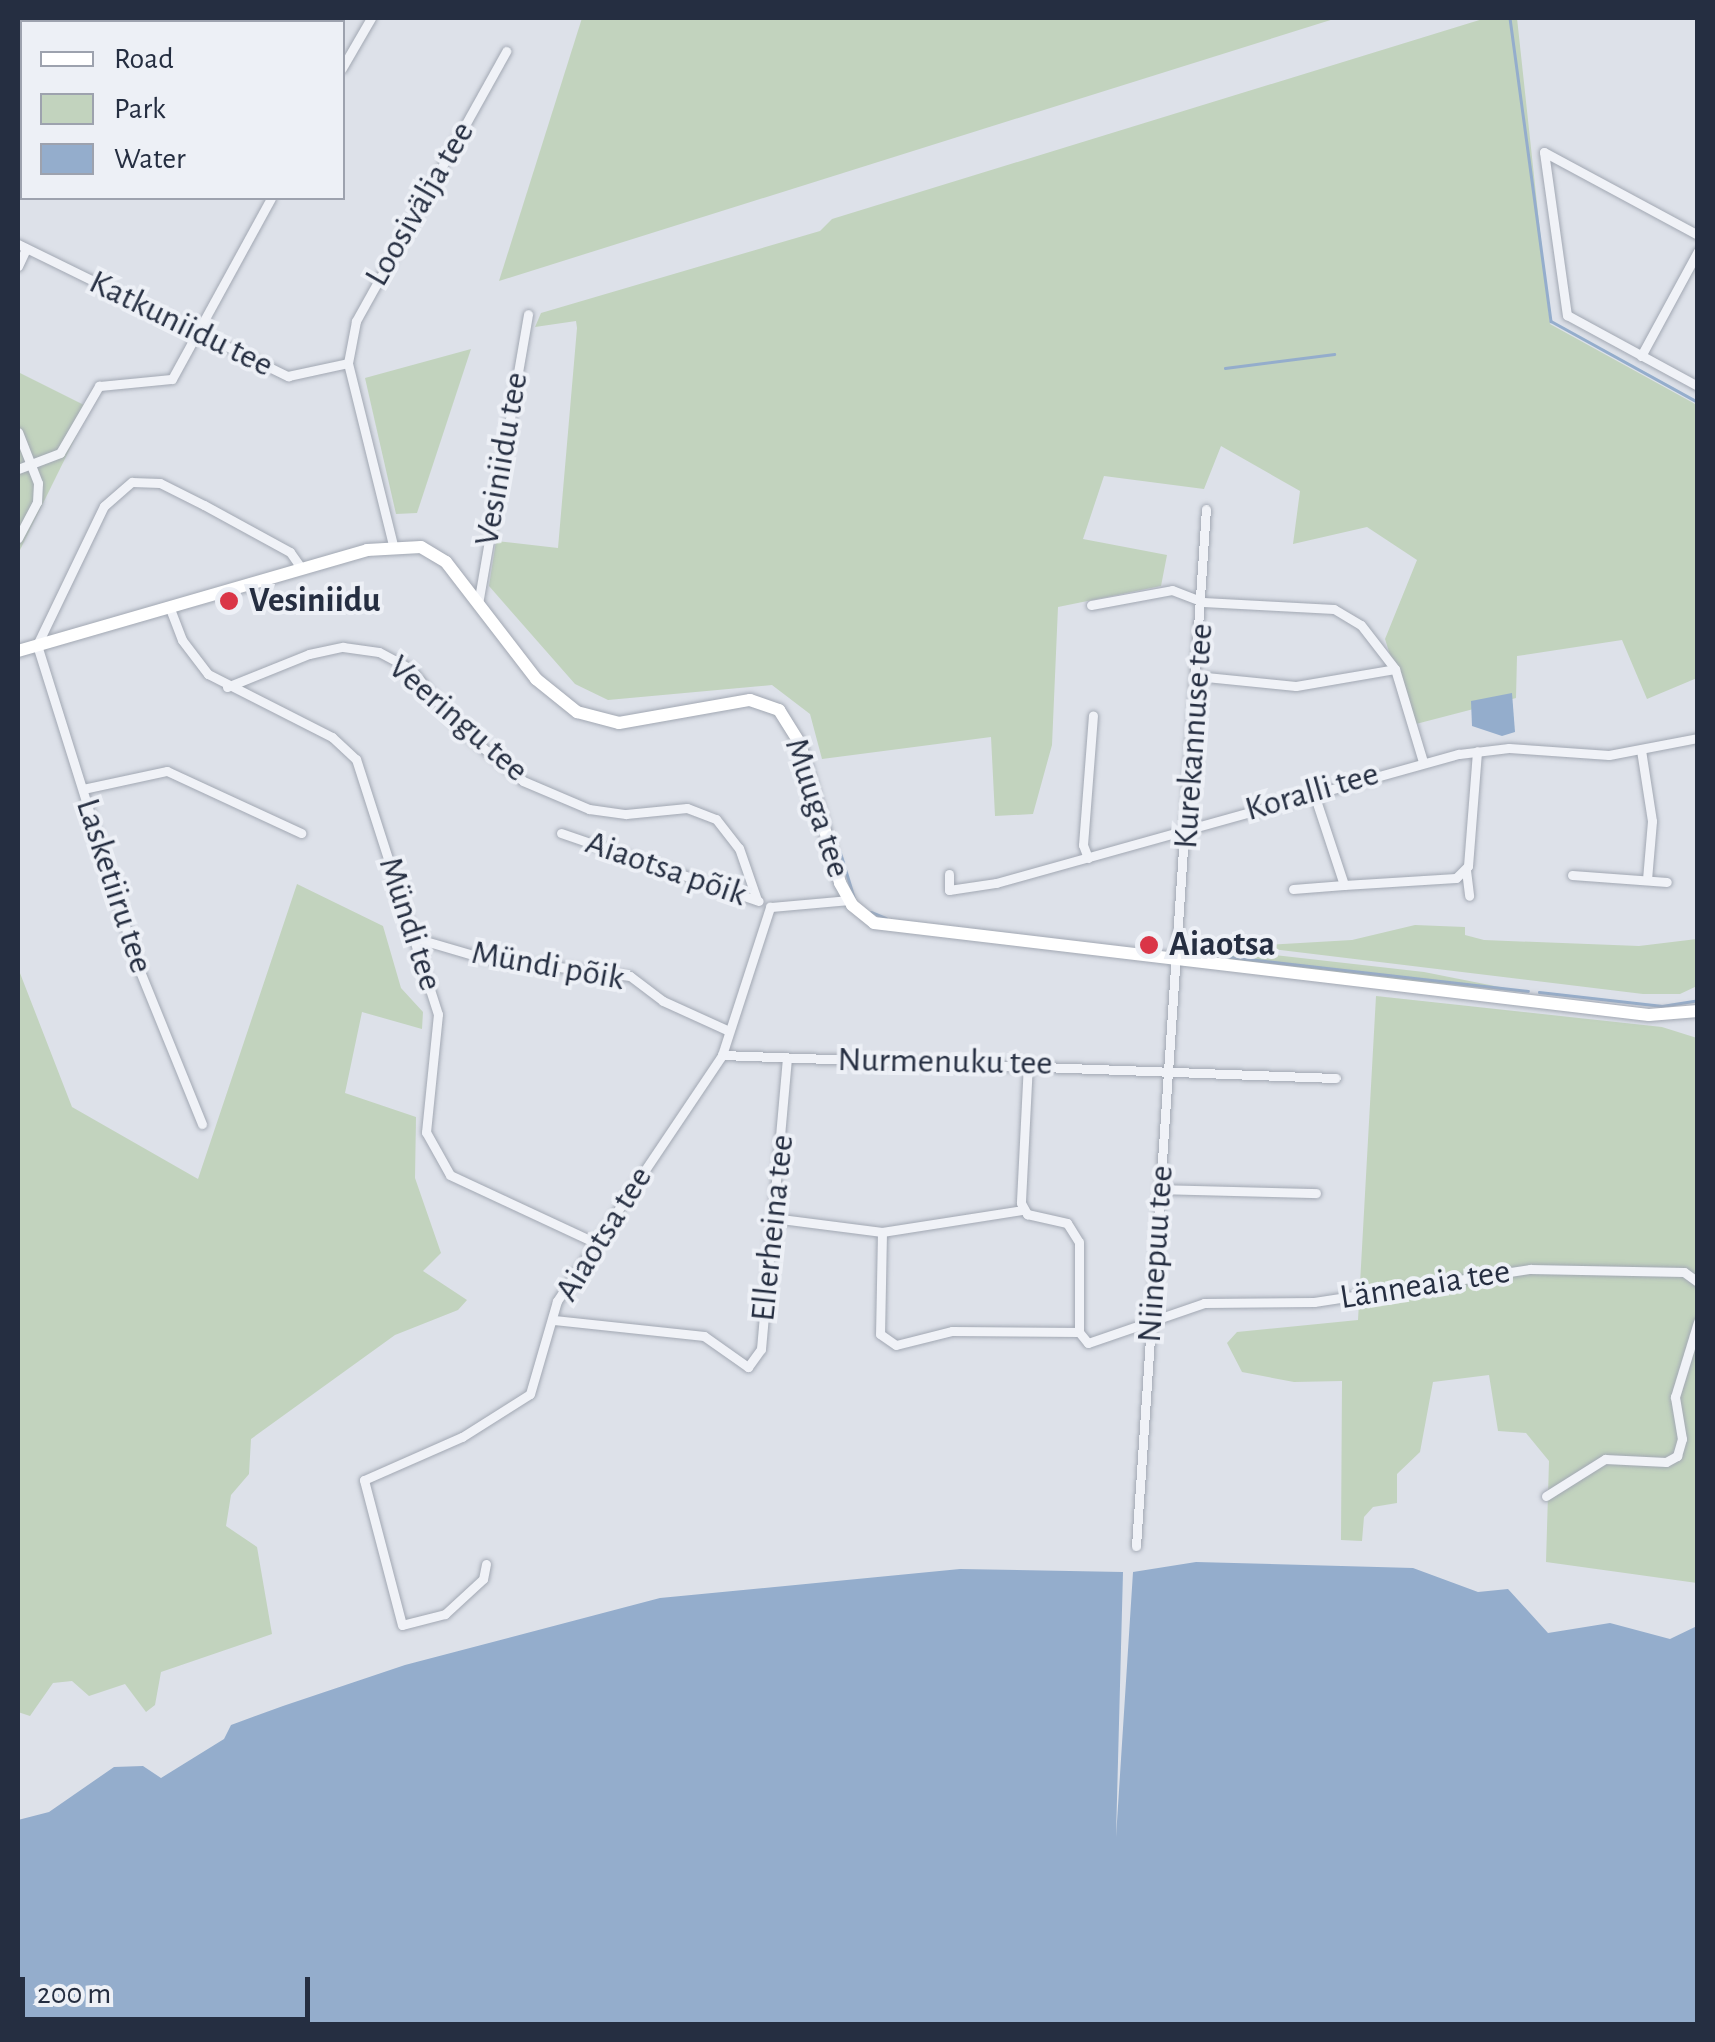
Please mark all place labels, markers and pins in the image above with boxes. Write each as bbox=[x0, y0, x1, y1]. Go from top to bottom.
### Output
place label: Vesiniidu bbox=[249, 580, 380, 622]
marker: Vesiniidu bbox=[218, 590, 240, 612]
place label: Aiaotsa bbox=[1169, 924, 1275, 966]
marker: Aiaotsa bbox=[1138, 934, 1160, 956]

